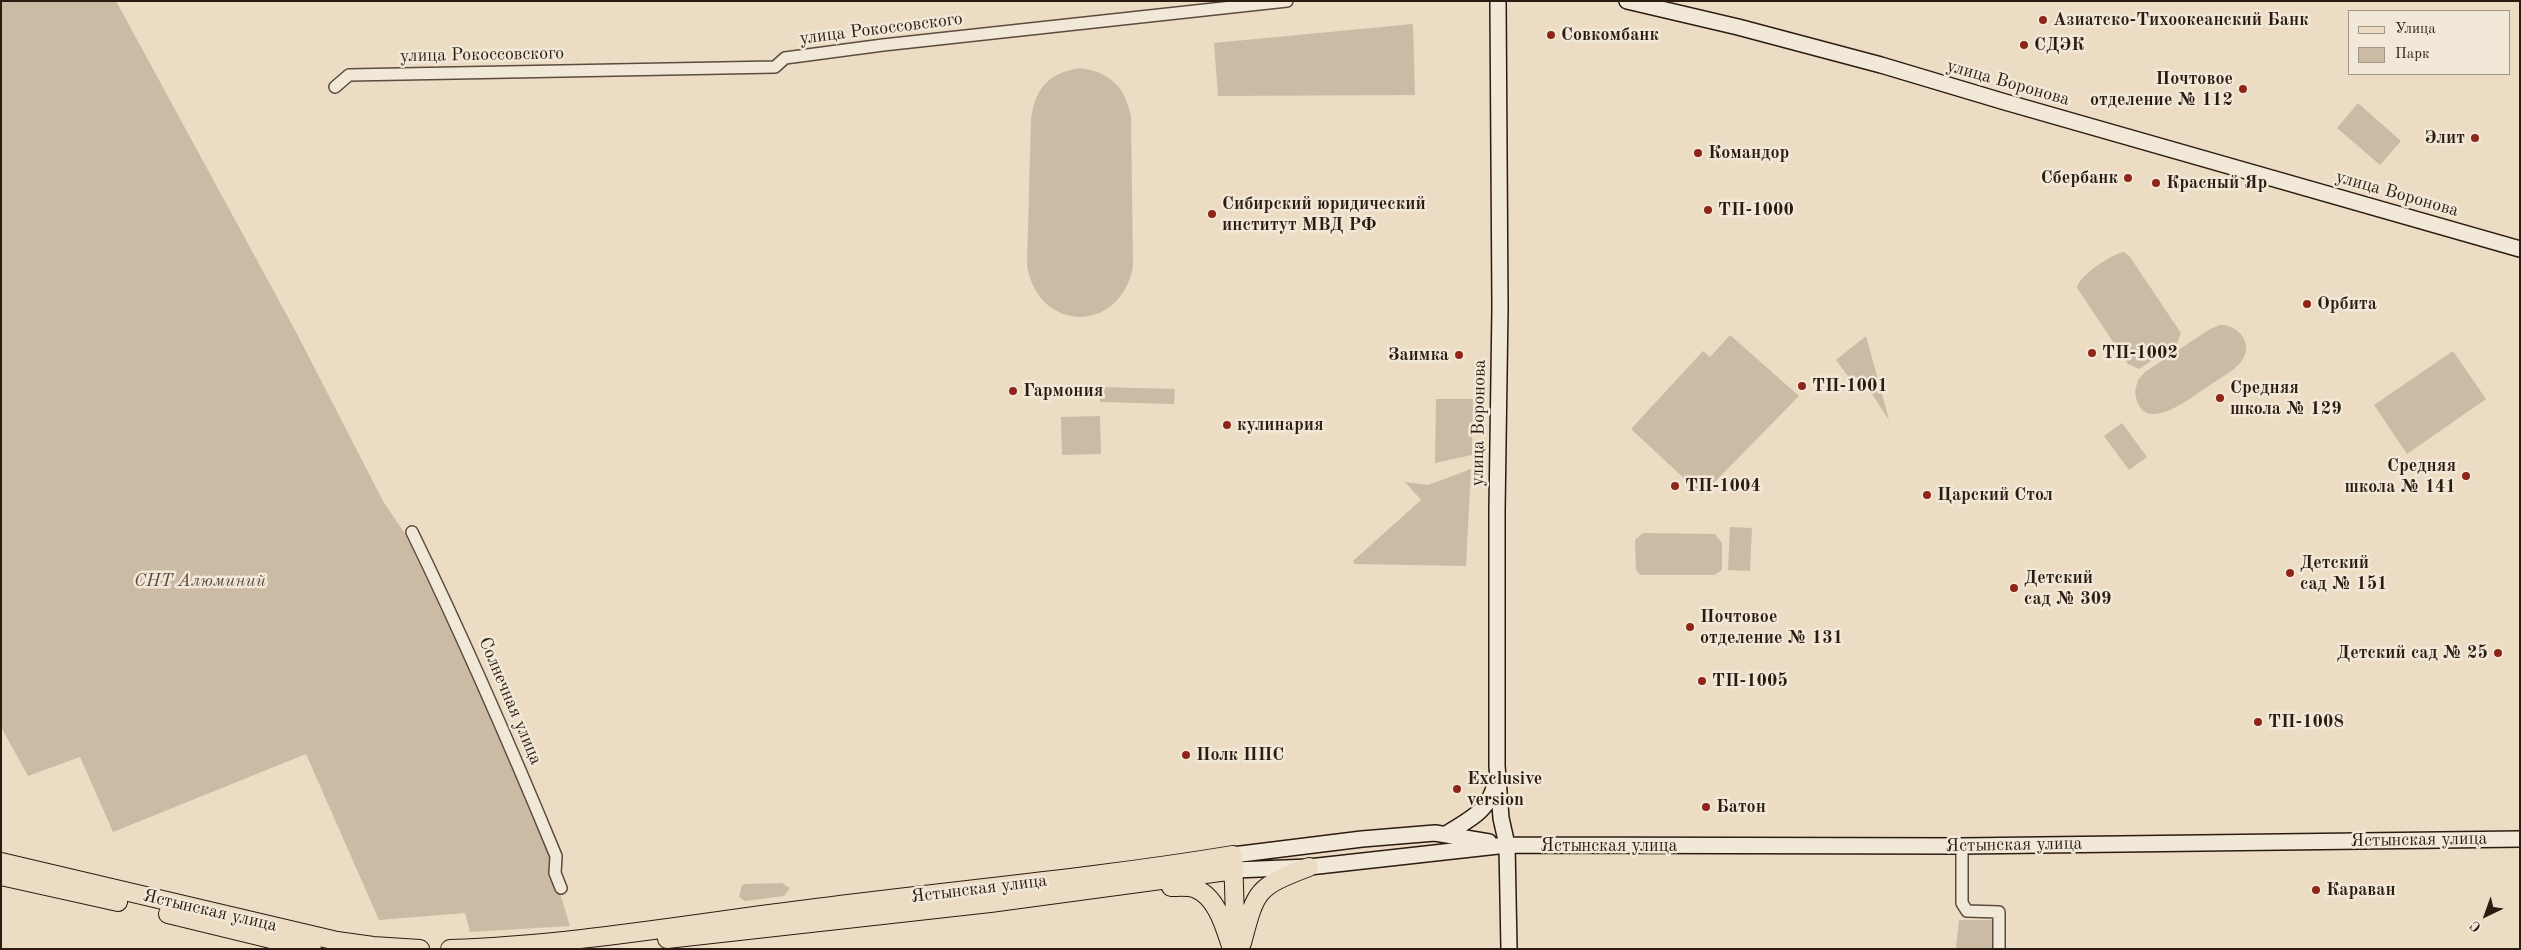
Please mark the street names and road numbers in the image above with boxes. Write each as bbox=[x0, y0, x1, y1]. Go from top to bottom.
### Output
street label: улица Рокоссовского bbox=[798, 8, 964, 50]
street label: улица Рокоссовского bbox=[400, 43, 564, 67]
street label: улица Воронова bbox=[1944, 55, 2072, 111]
street label: улица Воронова bbox=[2333, 166, 2461, 222]
street label: улица Воронова bbox=[1467, 359, 1491, 487]
street label: Солнечная улица bbox=[473, 634, 547, 768]
street label: Ястынская улица bbox=[2350, 828, 2488, 852]
street label: Ястынская улица bbox=[1945, 833, 2083, 857]
street label: Ястынская улица bbox=[1541, 835, 1677, 857]
street label: Ястынская улица bbox=[910, 870, 1048, 908]
street label: Ястынская улица bbox=[141, 885, 279, 937]

